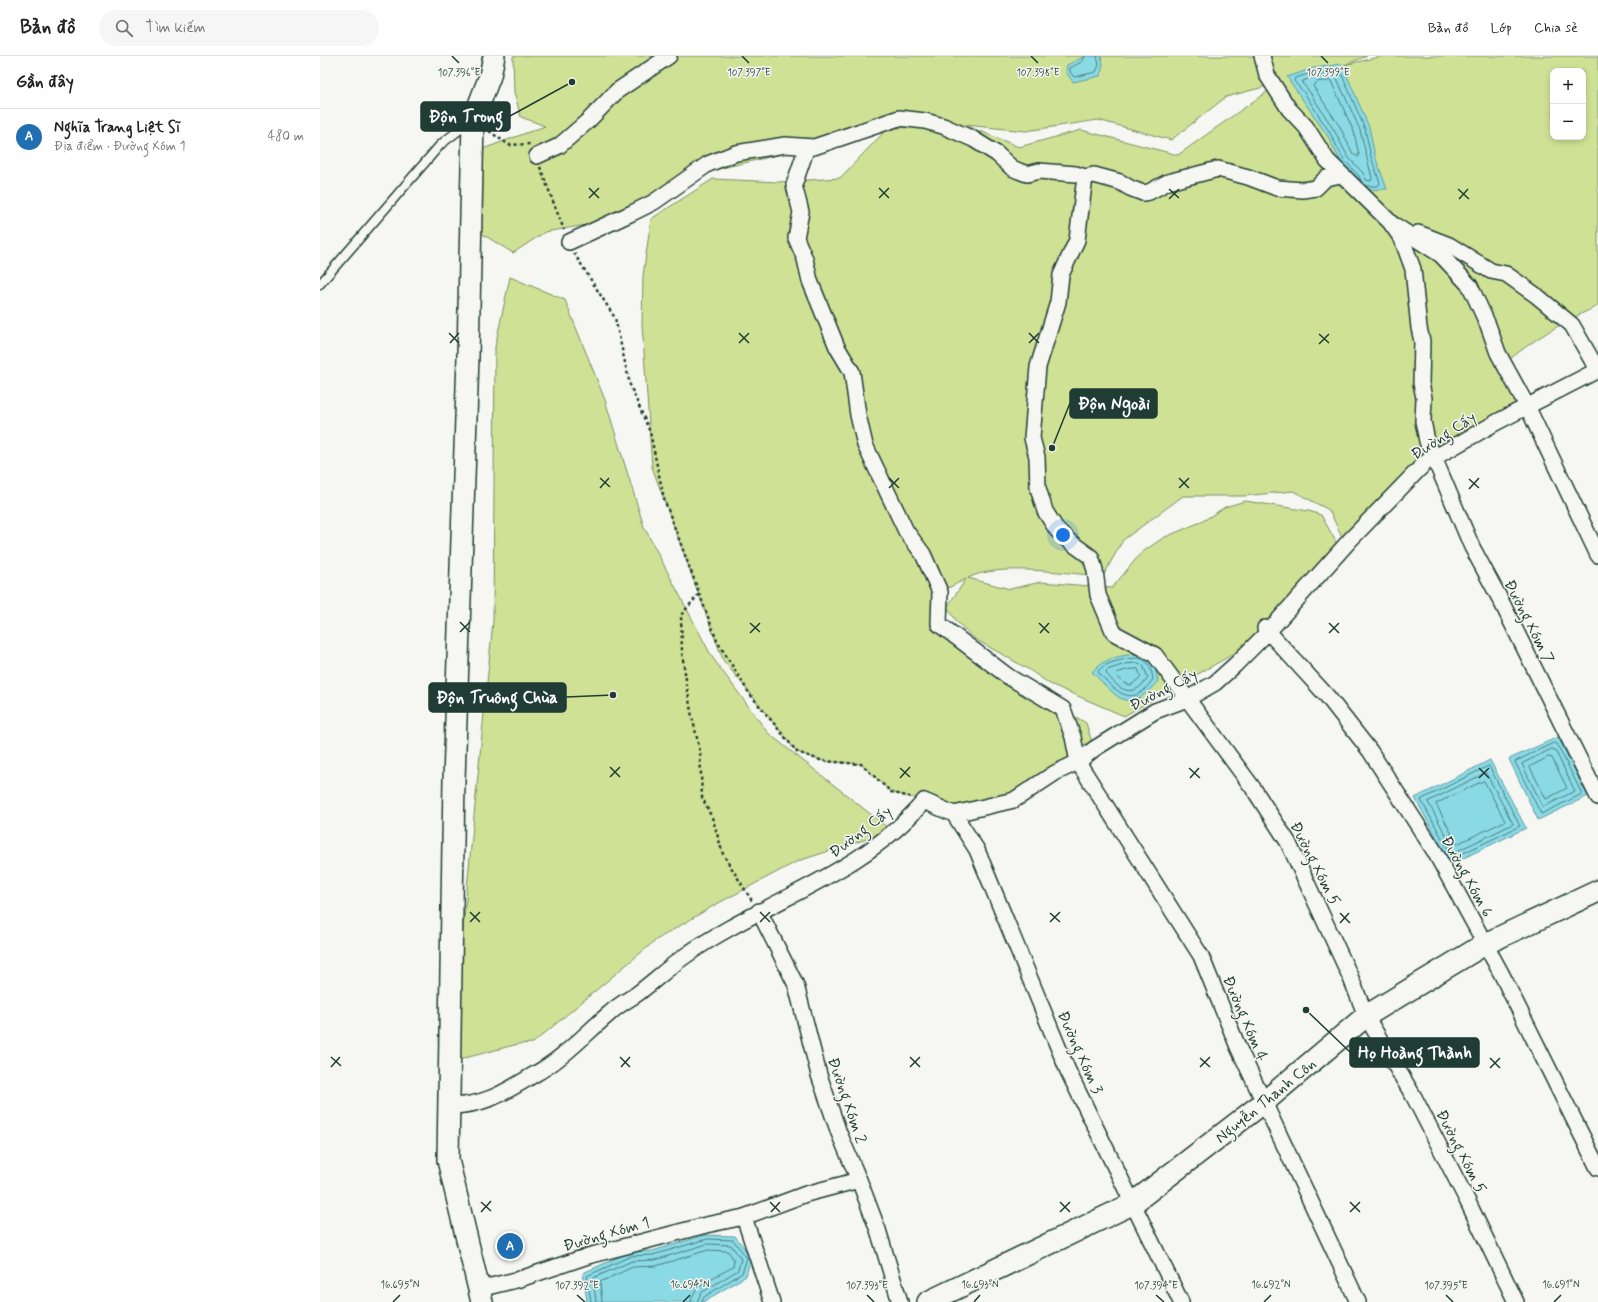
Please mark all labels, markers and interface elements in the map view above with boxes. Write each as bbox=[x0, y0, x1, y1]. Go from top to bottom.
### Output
search box bbox=[99, 10, 379, 46]
text: Bản đồ bbox=[20, 15, 75, 40]
icon: search bbox=[113, 17, 135, 39]
text: Tìm kiếm bbox=[145, 18, 205, 38]
text: Bản đồ bbox=[1428, 19, 1469, 37]
text: Lớp bbox=[1491, 19, 1512, 37]
text: Chia sẻ bbox=[1534, 19, 1578, 37]
text: 107.396°E bbox=[438, 66, 480, 80]
text: 107.397°E bbox=[727, 66, 771, 80]
text: 107.398°E bbox=[1016, 66, 1060, 80]
text: 107.399°E bbox=[1306, 66, 1350, 80]
map controls bbox=[1550, 68, 1586, 140]
button: + bbox=[1550, 68, 1586, 104]
text: Gần đây bbox=[16, 71, 74, 93]
callout: Độn Trong bbox=[421, 102, 510, 131]
button: − bbox=[1550, 104, 1586, 140]
text: Độn Trong bbox=[429, 106, 503, 131]
text: Nghĩa Trang Liệt Sĩ bbox=[54, 118, 180, 138]
text: A bbox=[25, 128, 33, 145]
text: 480 m bbox=[268, 128, 304, 145]
text: Địa điểm · Đường Xóm 1 bbox=[54, 138, 185, 155]
callout: Độn Ngoài bbox=[1070, 389, 1157, 418]
text: Độn Ngoài bbox=[1078, 393, 1150, 418]
street label: Đường Cấy bbox=[1407, 407, 1481, 466]
your location bbox=[1053, 525, 1073, 545]
street label: Đường Xóm 7 bbox=[1498, 576, 1559, 668]
street label: Đường Cấy bbox=[1126, 664, 1202, 717]
callout: Độn Truông Chùa bbox=[429, 683, 566, 712]
text: Độn Truông Chùa bbox=[436, 687, 558, 712]
street label: Đường Cấy bbox=[825, 802, 897, 864]
street label: Đường Xóm 5 bbox=[1284, 818, 1345, 910]
street label: Đường Xóm 6 bbox=[1435, 832, 1498, 922]
street label: Đường Xóm 4 bbox=[1216, 973, 1272, 1065]
street label: Đường Xóm 3 bbox=[1051, 1008, 1107, 1098]
callout: Họ Hoàng Thành bbox=[1350, 1038, 1479, 1067]
text: Họ Hoàng Thành bbox=[1358, 1042, 1472, 1067]
street label: Nguyễn Thanh Côn bbox=[1211, 1054, 1321, 1149]
street label: Đường Xóm 2 bbox=[821, 1055, 871, 1147]
street label: Đường Xóm 5 bbox=[1430, 1106, 1491, 1198]
street label: Đường Xóm 1 bbox=[561, 1212, 652, 1258]
pin: A bbox=[497, 1231, 523, 1261]
text: 16.695°N bbox=[380, 1278, 420, 1292]
text: 16.694°N bbox=[670, 1278, 710, 1292]
text: 16.693°N bbox=[961, 1278, 999, 1292]
text: 16.692°N bbox=[1251, 1278, 1291, 1292]
text: 16.691°N bbox=[1542, 1278, 1580, 1292]
text: 107.392°E bbox=[555, 1279, 599, 1293]
text: 107.393°E bbox=[846, 1279, 888, 1293]
text: 107.394°E bbox=[1134, 1279, 1178, 1293]
text: 107.395°E bbox=[1424, 1279, 1468, 1293]

